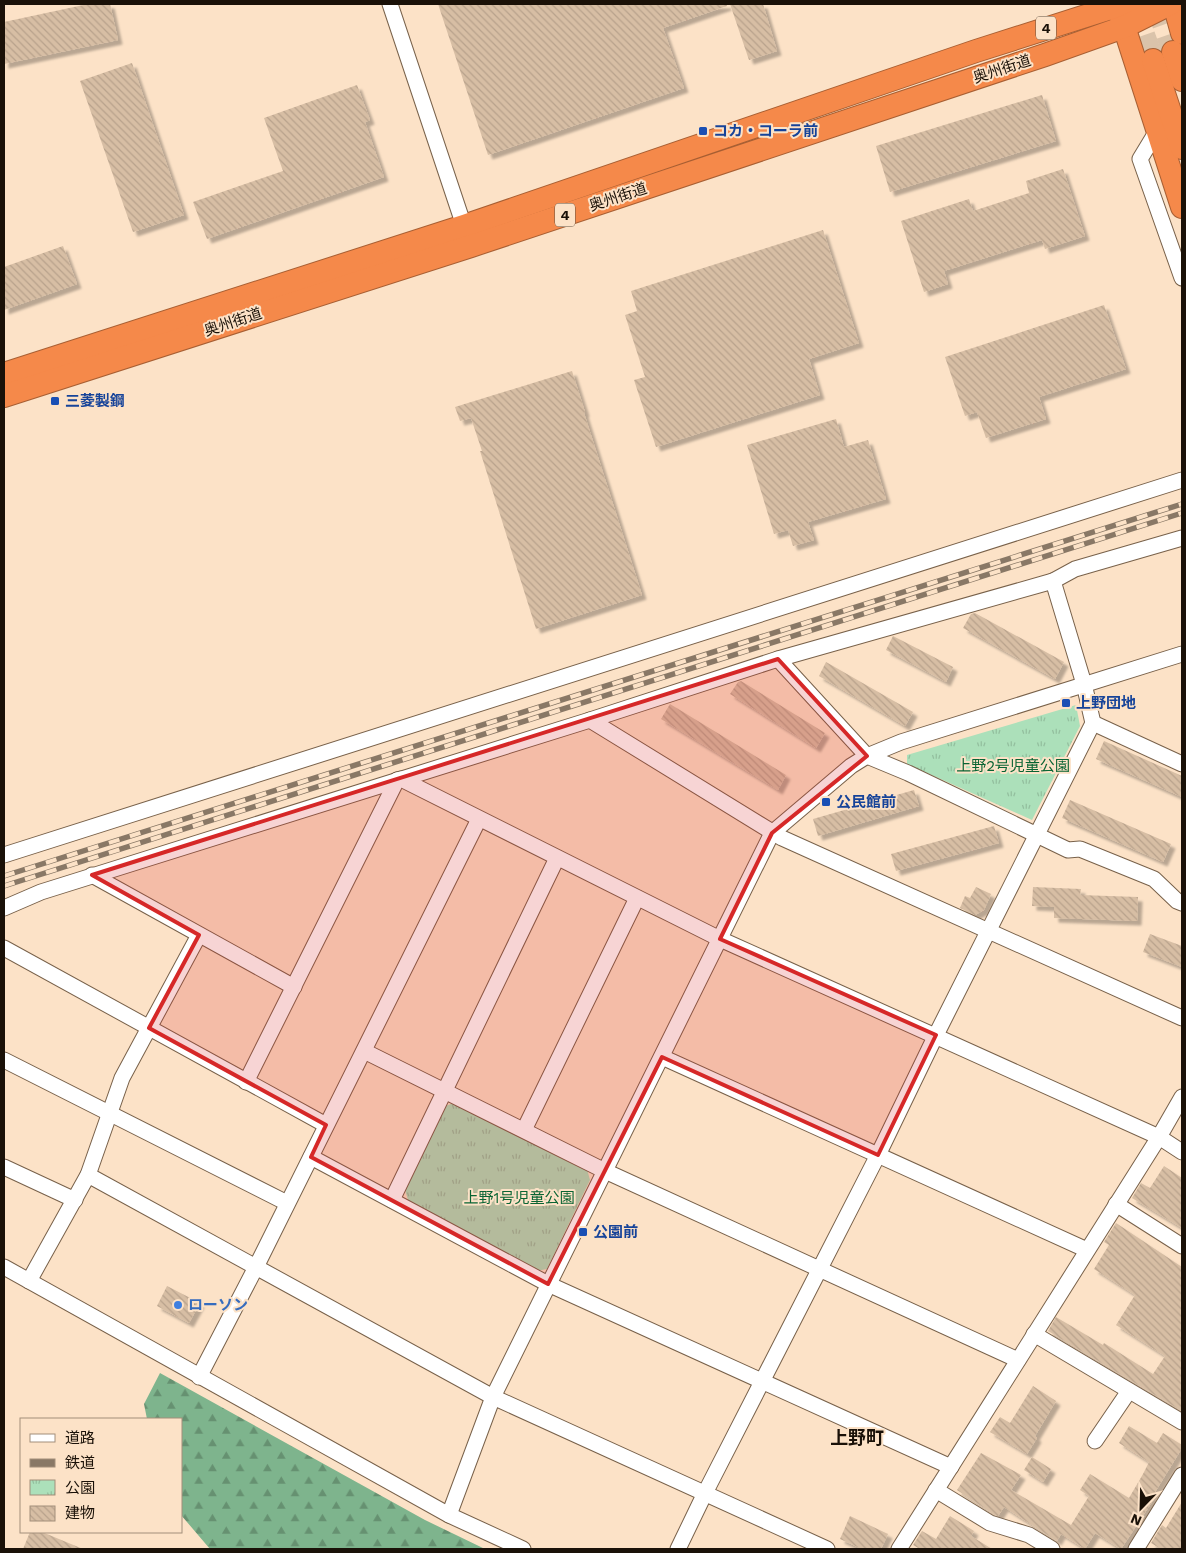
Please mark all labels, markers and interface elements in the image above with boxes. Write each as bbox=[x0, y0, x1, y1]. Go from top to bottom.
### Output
road number: 4 bbox=[1036, 16, 1056, 40]
street label: 奥州街道 bbox=[971, 51, 1033, 87]
place label: コカ・コーラ前 bbox=[713, 122, 818, 140]
marker: コカ・コーラ前 bbox=[697, 125, 709, 137]
street label: 奥州街道 bbox=[587, 179, 649, 215]
road number: 4 bbox=[555, 204, 575, 226]
street label: 奥州街道 bbox=[202, 304, 264, 340]
place label: 三菱製鋼 bbox=[65, 392, 125, 410]
marker: 三菱製鋼 bbox=[49, 395, 61, 407]
place label: 上野団地 bbox=[1076, 694, 1136, 712]
marker: 上野団地 bbox=[1060, 697, 1072, 709]
park label: 上野2号児童公園 bbox=[956, 757, 1070, 775]
place label: 公民館前 bbox=[836, 793, 896, 811]
marker: 公民館前 bbox=[820, 796, 832, 808]
park label: 上野1号児童公園 bbox=[464, 1189, 574, 1207]
place label: 公園前 bbox=[593, 1223, 638, 1241]
marker: 公園前 bbox=[577, 1226, 589, 1238]
place label: ローソン bbox=[188, 1296, 248, 1314]
marker: ローソン bbox=[172, 1299, 184, 1311]
legend bbox=[20, 1418, 182, 1533]
district label: 上野町 bbox=[830, 1427, 884, 1448]
text: 道路 bbox=[65, 1429, 95, 1447]
text: 鉄道 bbox=[65, 1454, 95, 1472]
text: 公園 bbox=[65, 1479, 95, 1497]
north arrow bbox=[1116, 1483, 1166, 1533]
text: 建物 bbox=[65, 1504, 95, 1522]
text: N bbox=[1128, 1511, 1144, 1529]

